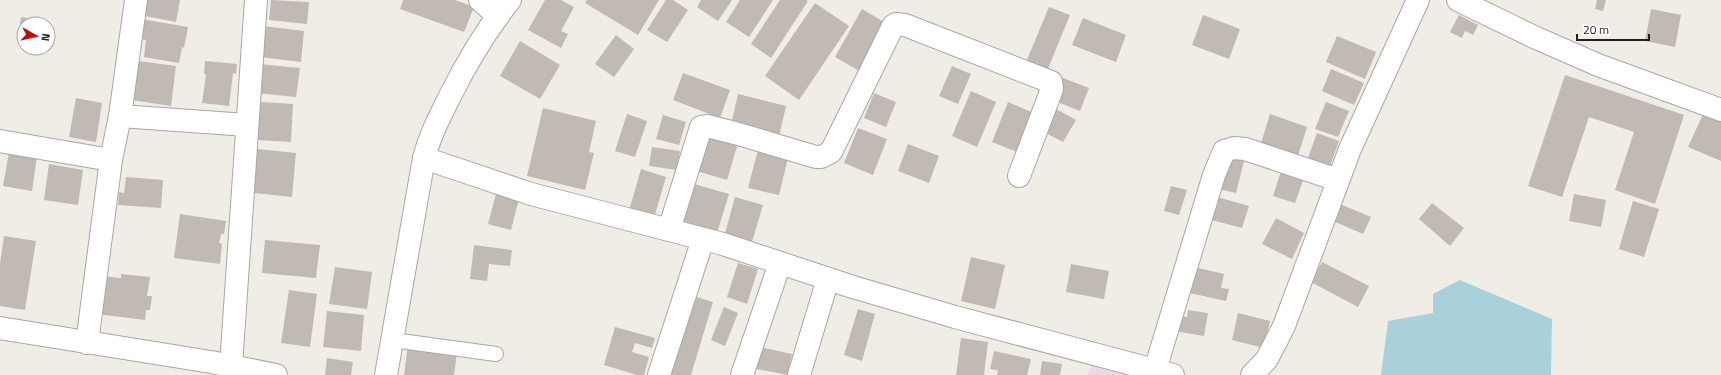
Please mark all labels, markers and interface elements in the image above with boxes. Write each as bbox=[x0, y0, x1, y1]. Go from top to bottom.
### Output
north arrow bbox=[16, 16, 56, 56]
scale bar bbox=[1577, 16, 1649, 42]
text: 20 m bbox=[1583, 20, 1609, 39]
text: N bbox=[37, 33, 54, 42]

